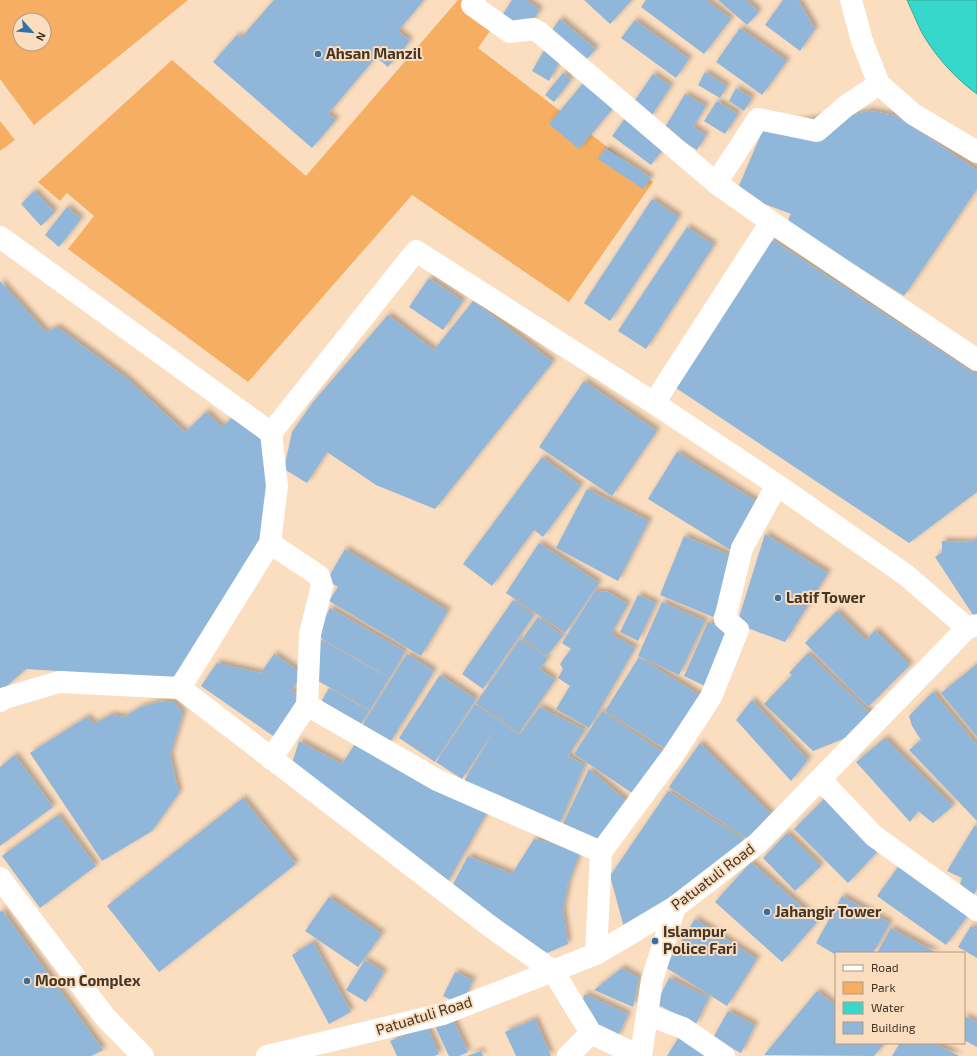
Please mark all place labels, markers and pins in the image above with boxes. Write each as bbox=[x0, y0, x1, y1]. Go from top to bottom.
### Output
place label: Ahsan Manzil bbox=[326, 44, 422, 62]
marker: Ahsan Manzil bbox=[313, 49, 323, 59]
place label: Latif Tower bbox=[786, 588, 866, 606]
marker: Latif Tower bbox=[773, 593, 783, 603]
place label: Jahangir Tower bbox=[775, 902, 882, 920]
marker: Jahangir Tower bbox=[762, 907, 772, 917]
place label: Islampur Police Fari bbox=[663, 922, 737, 957]
marker: Islampur Police Fari bbox=[650, 936, 660, 946]
place label: Moon Complex bbox=[35, 971, 141, 989]
marker: Moon Complex bbox=[22, 976, 32, 986]

